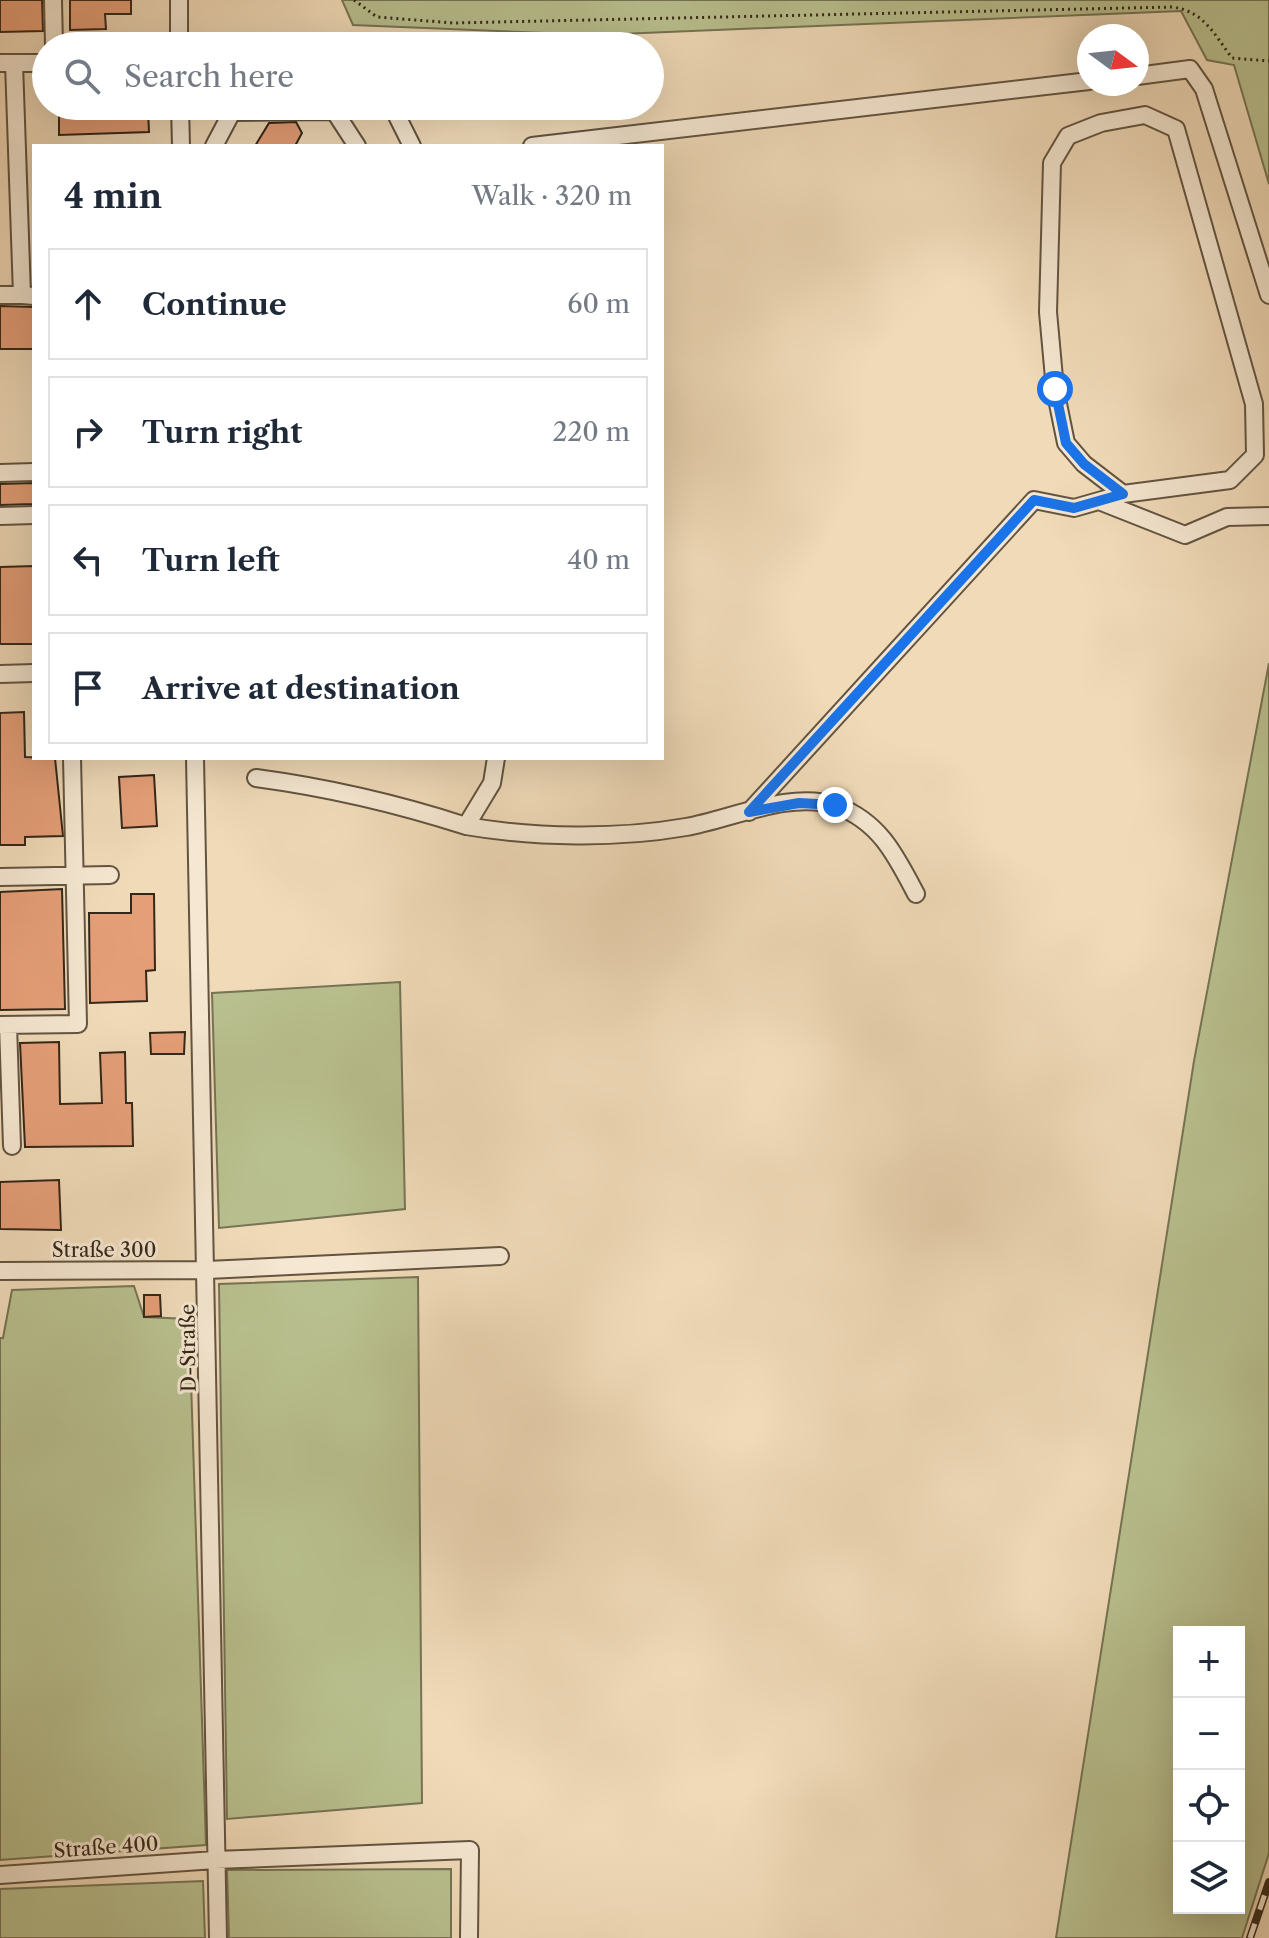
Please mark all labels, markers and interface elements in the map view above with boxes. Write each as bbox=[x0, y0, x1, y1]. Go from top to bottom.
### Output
north arrow bbox=[1077, 24, 1149, 96]
search box bbox=[32, 32, 664, 120]
icon: search bbox=[60, 54, 104, 98]
text: Search here bbox=[124, 58, 294, 95]
text: 4 min bbox=[64, 175, 162, 217]
text: Walk · 320 m bbox=[472, 180, 632, 212]
icon: ahead bbox=[66, 282, 110, 326]
text: Continue bbox=[142, 286, 287, 323]
text: 60 m bbox=[567, 288, 630, 320]
route start bbox=[1037, 371, 1073, 407]
icon: right bbox=[66, 410, 110, 454]
text: Turn right bbox=[142, 414, 302, 451]
text: 220 m bbox=[552, 416, 630, 448]
icon: left bbox=[66, 538, 110, 582]
text: Turn left bbox=[142, 542, 279, 579]
text: 40 m bbox=[567, 544, 630, 576]
icon: arrive bbox=[66, 666, 110, 710]
text: Arrive at destination bbox=[142, 670, 460, 707]
route end bbox=[817, 787, 853, 823]
street label: Straße 300 bbox=[52, 1238, 156, 1262]
street label: D-Straße bbox=[175, 1304, 201, 1392]
map controls bbox=[1173, 1626, 1245, 1914]
button: + bbox=[1173, 1626, 1245, 1698]
button: − bbox=[1173, 1698, 1245, 1770]
button: locate bbox=[1173, 1770, 1245, 1842]
street label: Straße 400 bbox=[53, 1831, 159, 1863]
button: layers bbox=[1173, 1842, 1245, 1914]

